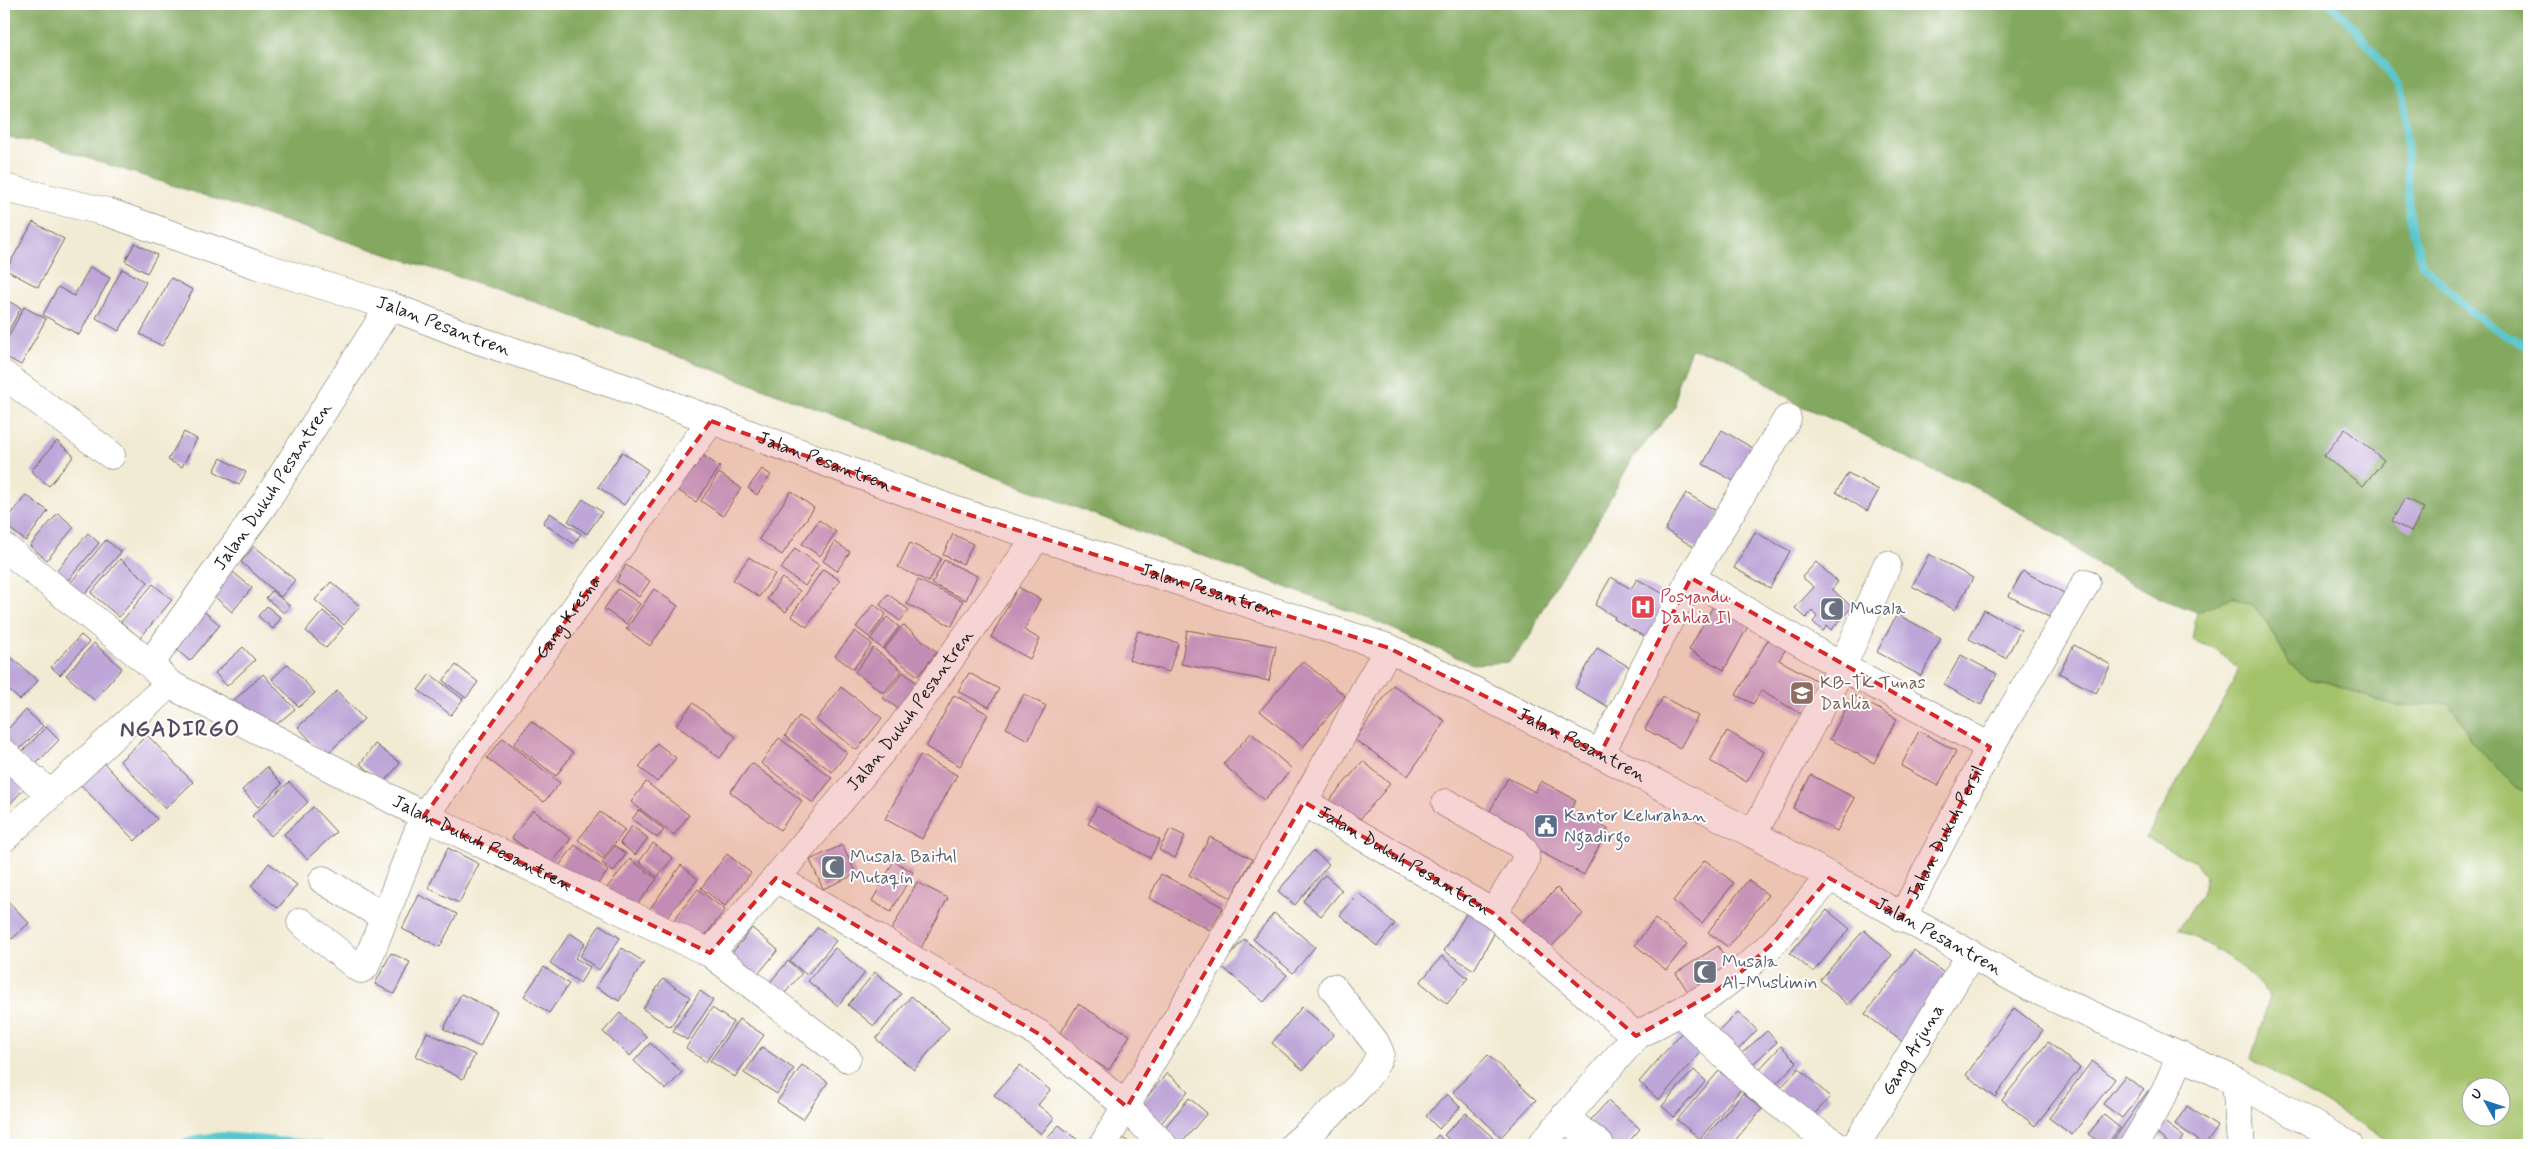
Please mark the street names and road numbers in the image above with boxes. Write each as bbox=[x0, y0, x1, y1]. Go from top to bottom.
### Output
street label: Jalan Pesantren bbox=[373, 290, 513, 362]
street label: Jalan Dukuh Pesantren bbox=[208, 398, 337, 575]
street label: Jalan Pesantren bbox=[754, 426, 895, 498]
street label: Jalan Pesantren bbox=[1138, 558, 1280, 624]
street label: Gang Kresna bbox=[530, 571, 606, 664]
street label: Jalan Dukuh Pesantren bbox=[842, 625, 979, 796]
street label: Jalan Pesantren bbox=[1513, 702, 1650, 788]
street label: Jalan Dukuh Persil bbox=[1901, 761, 1990, 904]
street label: Jalan Dukuh Pesantren bbox=[388, 790, 576, 897]
street label: Jalan Dukuh Pesantren bbox=[1313, 801, 1495, 921]
street label: Jalan Pesantren bbox=[1871, 892, 2006, 981]
street label: Gang Arjuna bbox=[1877, 1000, 1950, 1100]

